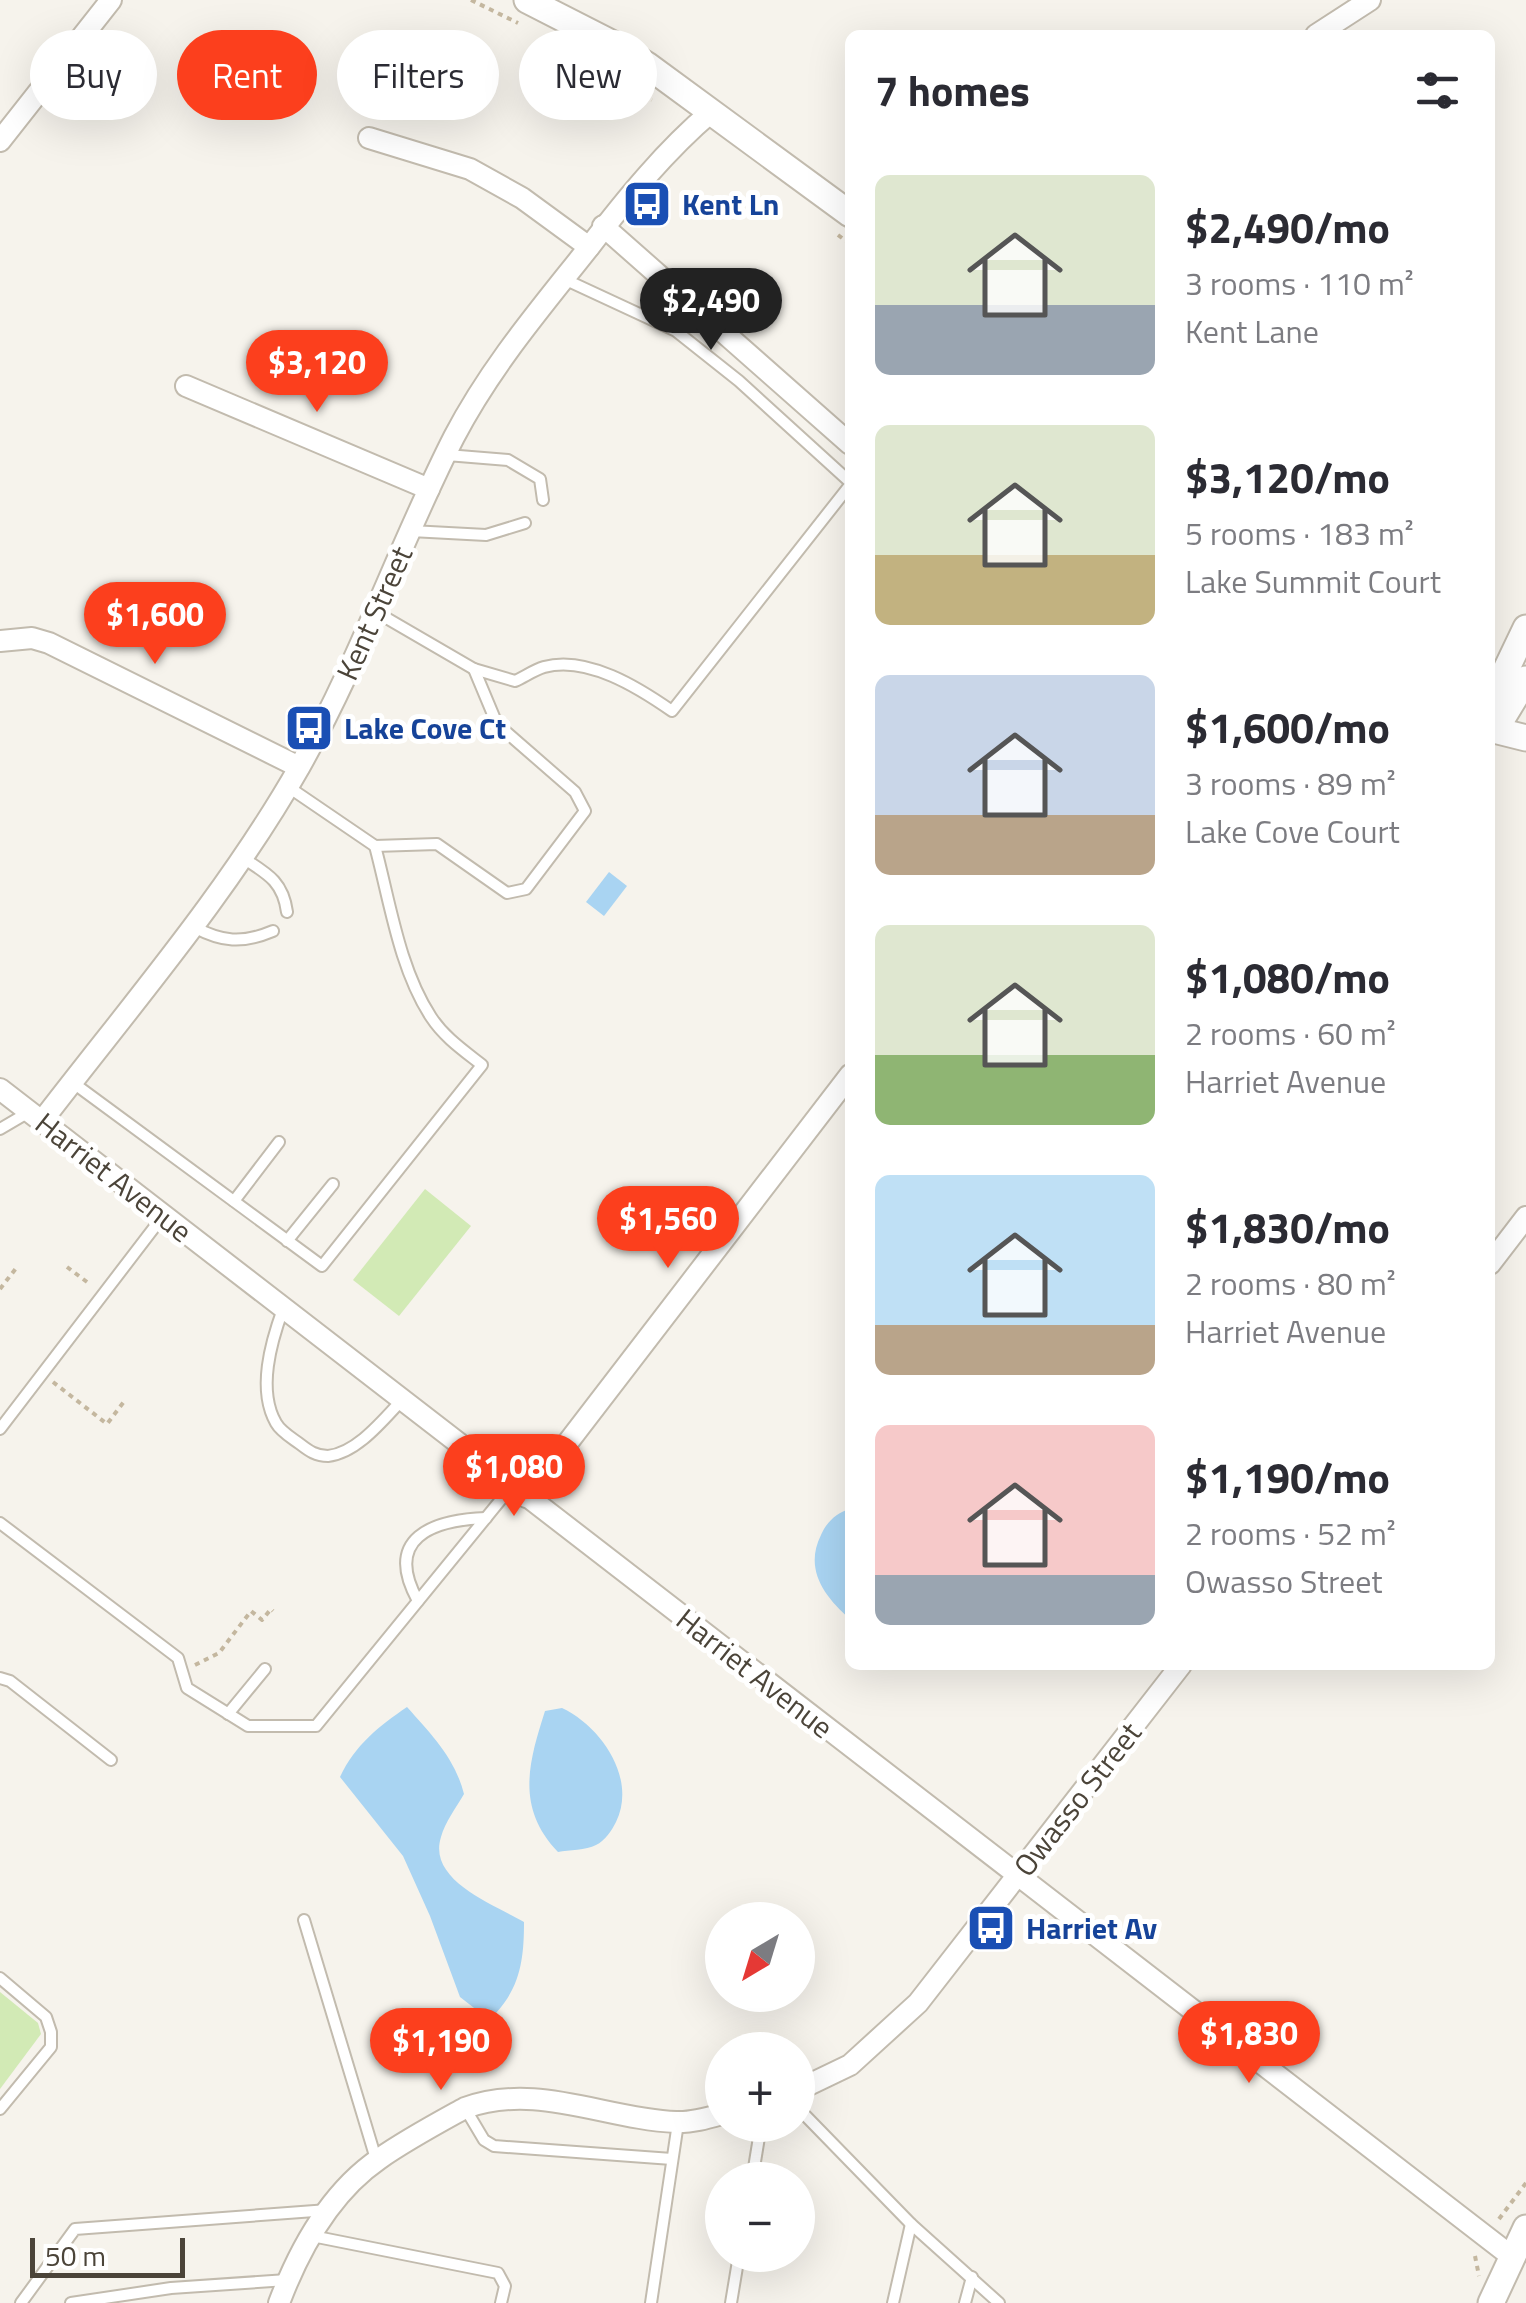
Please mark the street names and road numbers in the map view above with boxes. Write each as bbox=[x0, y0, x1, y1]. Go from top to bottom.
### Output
street label: Kent Street bbox=[324, 538, 424, 687]
street label: Harriet Avenue bbox=[26, 1101, 202, 1253]
street label: Harriet Avenue bbox=[667, 1597, 843, 1749]
street label: Owasso Street bbox=[1002, 1711, 1152, 1886]

